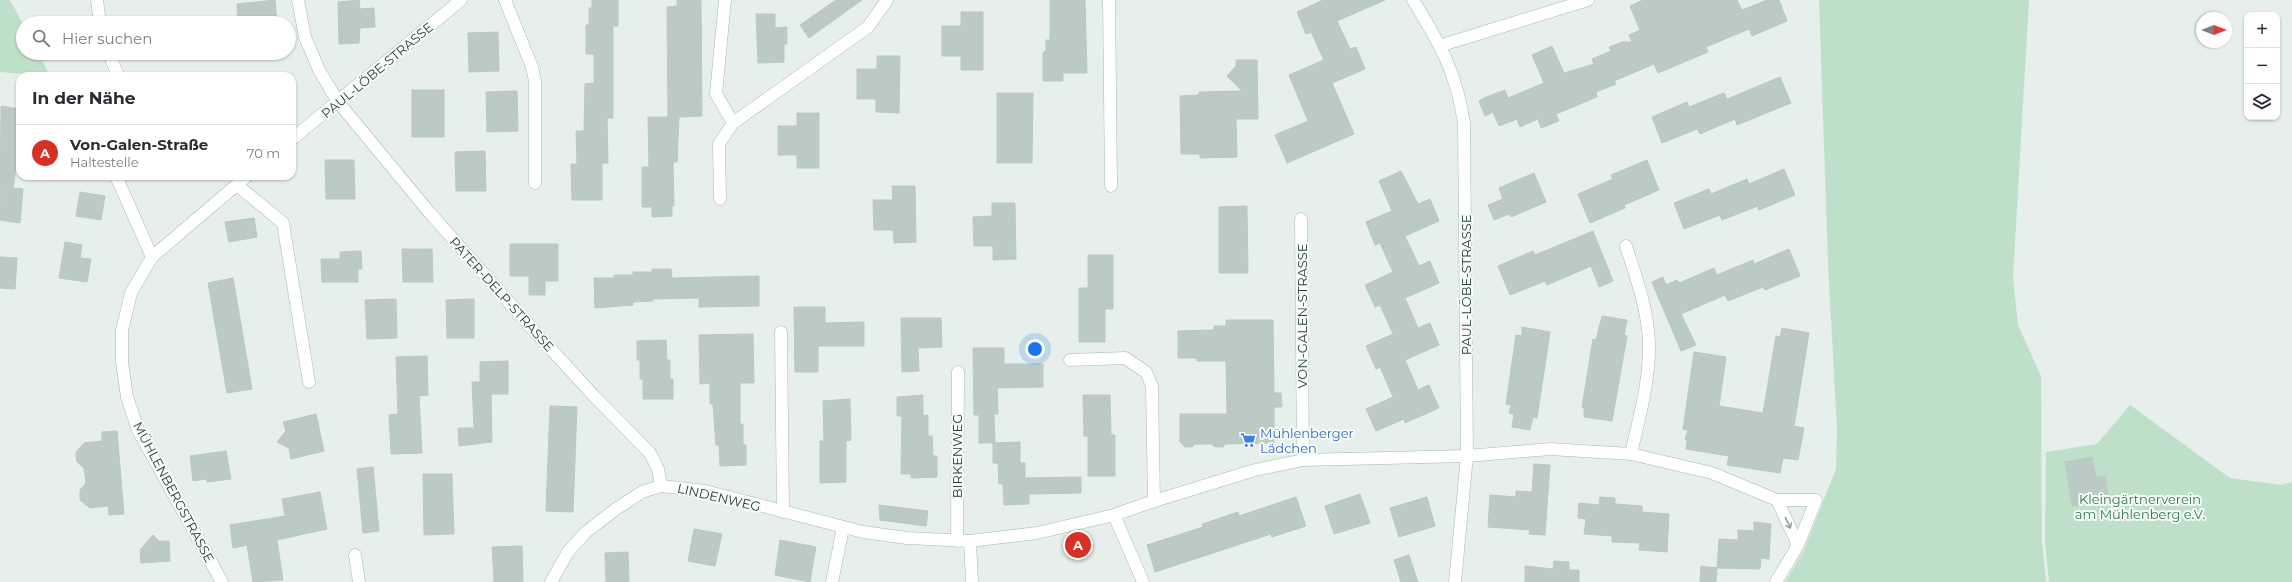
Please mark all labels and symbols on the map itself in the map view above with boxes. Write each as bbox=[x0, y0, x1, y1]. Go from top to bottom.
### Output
north arrow bbox=[2196, 12, 2232, 48]
street label: PAUL-LÖBE-STRASSE bbox=[318, 19, 436, 121]
street label: PAUL-LÖBE-STRASSE bbox=[1458, 215, 1474, 355]
street label: PATER-DELP-STRASSE bbox=[447, 234, 557, 354]
street label: VON-GALEN-STRASSE bbox=[1294, 243, 1310, 389]
your location bbox=[1025, 339, 1045, 359]
street label: BIRKENWEG bbox=[949, 414, 965, 498]
street label: MÜHLENBERGSTRASSE bbox=[130, 419, 218, 565]
place label: Mühlenberger Lädchen bbox=[1260, 425, 1354, 456]
supermarket icon: Mühlenberger Lädchen bbox=[1239, 431, 1257, 449]
street label: LINDENWEG bbox=[676, 480, 762, 514]
park label: Kleingärtnerverein am Mühlenberg e.V. bbox=[2075, 491, 2205, 522]
one-way arrow bbox=[1785, 516, 1792, 528]
pin: A bbox=[1065, 530, 1091, 560]

